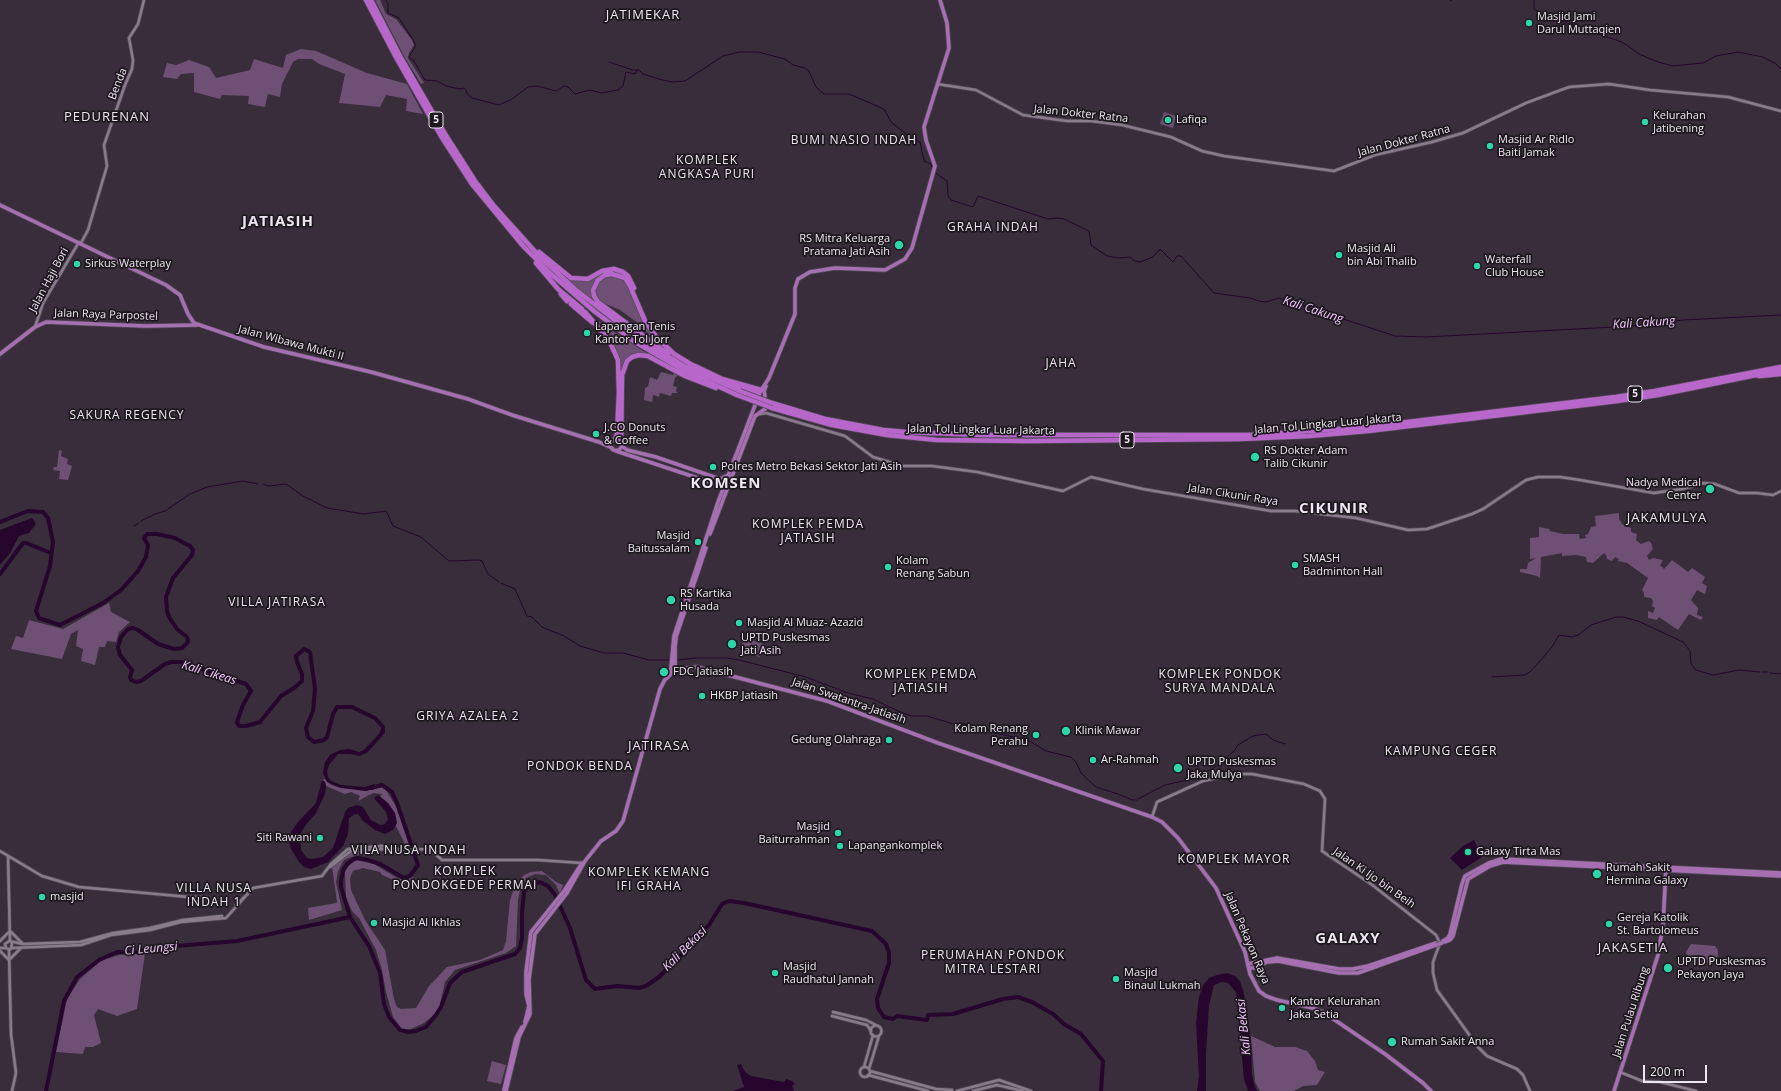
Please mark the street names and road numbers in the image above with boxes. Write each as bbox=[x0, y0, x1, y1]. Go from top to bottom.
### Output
street label: Benda bbox=[106, 66, 130, 102]
street label: Jalan Dokter Ratna bbox=[1033, 102, 1129, 126]
road number: 5 bbox=[429, 112, 443, 128]
street label: Jalan Dokter Ratna bbox=[1356, 122, 1452, 160]
street label: Jalan Haji Bori bbox=[26, 245, 72, 315]
street label: Jalan Raya Parpostel bbox=[54, 307, 158, 323]
street label: Jalan Wibawa Mukti II bbox=[237, 323, 345, 363]
road number: 5 bbox=[1628, 386, 1642, 402]
street label: Jalan Tol Lingkar Luar Jakarta bbox=[1254, 411, 1402, 437]
street label: Jalan Tol Lingkar Luar Jakarta bbox=[907, 422, 1055, 438]
road number: 5 bbox=[1120, 432, 1134, 448]
street label: Jalan Cikunir Raya bbox=[1187, 481, 1279, 509]
street label: Jalan Swatantra-Jatiasih bbox=[790, 675, 908, 727]
street label: Jalan Ki Ijo bin Beih bbox=[1330, 845, 1418, 911]
street label: Jalan Pekayon Raya bbox=[1222, 890, 1272, 986]
street label: Jalan Pulau Ribung bbox=[1610, 965, 1652, 1059]

